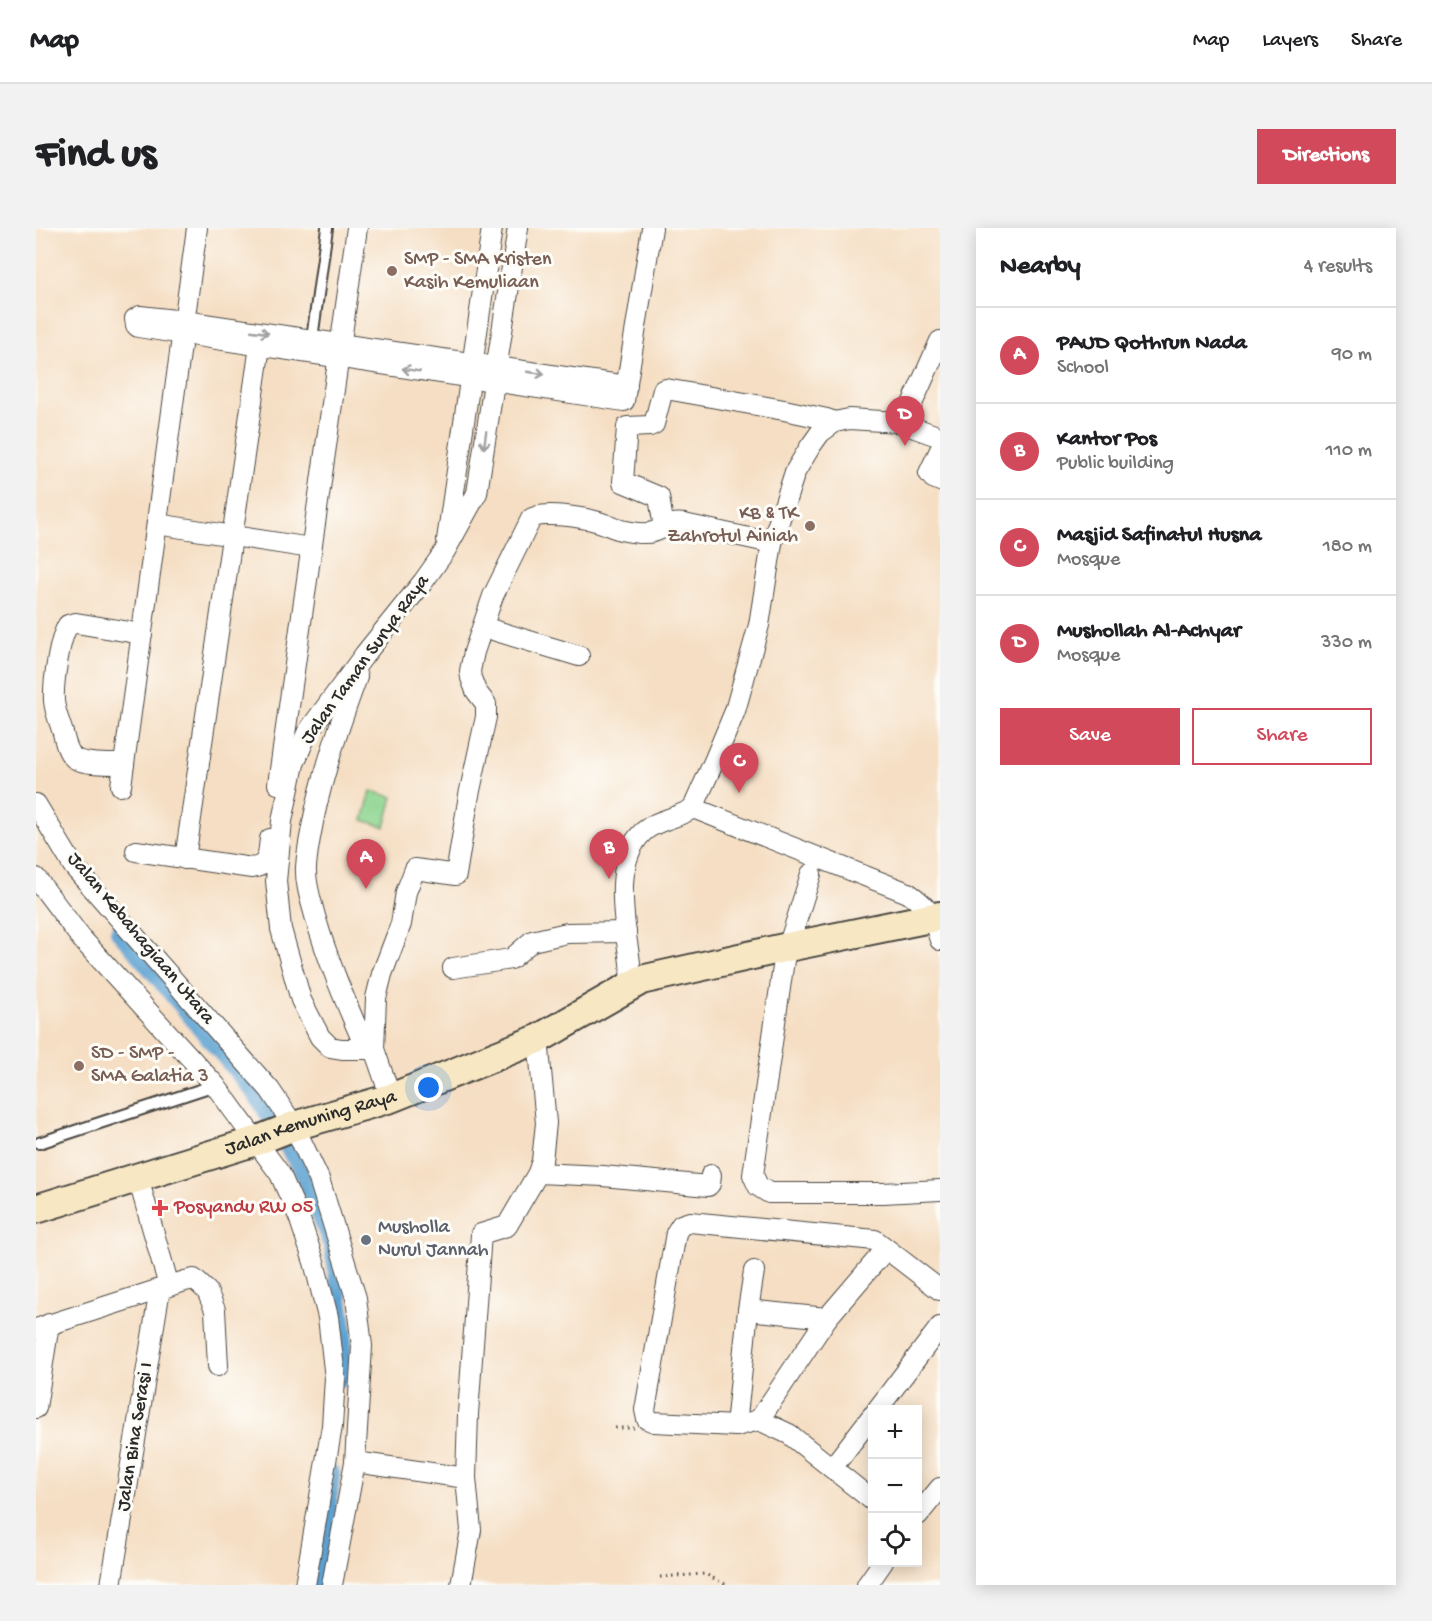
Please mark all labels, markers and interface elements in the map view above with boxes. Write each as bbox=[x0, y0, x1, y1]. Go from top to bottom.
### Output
text: Map bbox=[30, 25, 79, 58]
text: Map bbox=[1193, 29, 1229, 54]
text: Layers bbox=[1262, 29, 1318, 54]
text: Share bbox=[1351, 29, 1402, 54]
button: Directions bbox=[1257, 129, 1396, 184]
text: Find us bbox=[36, 132, 156, 181]
place label: SMP - SMA Kristen Kasih Kemuliaan bbox=[404, 249, 552, 295]
text: Nearby bbox=[1000, 252, 1081, 283]
text: 4 results bbox=[1304, 256, 1372, 279]
marker: SMP - SMA Kristen Kasih Kemuliaan bbox=[385, 264, 399, 278]
one-way arrow bbox=[250, 326, 270, 337]
text: PAUD Qothrun Nada bbox=[1057, 331, 1247, 357]
text: A bbox=[1014, 344, 1025, 367]
text: 90 m bbox=[1332, 344, 1372, 367]
text: School bbox=[1057, 357, 1109, 380]
one-way arrow bbox=[402, 364, 422, 375]
one-way arrow bbox=[526, 367, 546, 378]
pin: D bbox=[886, 396, 924, 446]
text: Kantor Pos bbox=[1057, 427, 1157, 453]
one-way arrow bbox=[480, 430, 491, 449]
text: B bbox=[1014, 440, 1025, 463]
text: 110 m bbox=[1326, 440, 1372, 463]
text: Public building bbox=[1057, 453, 1174, 476]
place label: KB & TK Zahrotul Ainiah bbox=[667, 503, 800, 549]
marker: KB & TK Zahrotul Ainiah bbox=[803, 519, 817, 533]
text: Masjid Safinatul Husna bbox=[1057, 523, 1261, 549]
text: C bbox=[1014, 536, 1025, 559]
text: 180 m bbox=[1323, 536, 1372, 559]
text: Mosque bbox=[1057, 549, 1120, 572]
street label: Jalan Taman Surya Raya bbox=[297, 570, 436, 749]
text: Mushollah Al-Achyar bbox=[1057, 619, 1241, 645]
text: D bbox=[1013, 632, 1026, 655]
text: 330 m bbox=[1321, 632, 1372, 655]
text: Mosque bbox=[1057, 645, 1120, 668]
button: Save bbox=[1000, 708, 1180, 765]
button: Share bbox=[1192, 708, 1372, 765]
pin: C bbox=[720, 744, 758, 793]
pin: B bbox=[590, 830, 628, 879]
pin: A bbox=[346, 840, 386, 889]
street label: Jalan Kebahagiaan Utara bbox=[61, 848, 219, 1030]
place label: SD - SMP - SMA Galatia 3 bbox=[91, 1043, 209, 1089]
marker: SD - SMP - SMA Galatia 3 bbox=[72, 1059, 86, 1073]
your location bbox=[414, 1073, 443, 1102]
street label: Jalan Kemuning Raya bbox=[222, 1085, 400, 1161]
place label: Posyandu RW 05 bbox=[173, 1197, 313, 1220]
marker: Posyandu RW 05 bbox=[151, 1199, 169, 1217]
place label: Musholla Nurul Jannah bbox=[378, 1217, 489, 1263]
marker: Musholla Nurul Jannah bbox=[359, 1233, 373, 1247]
street label: Jalan Bina Serasi I bbox=[113, 1361, 159, 1513]
map controls bbox=[868, 1405, 922, 1567]
button: + bbox=[868, 1405, 922, 1459]
button: − bbox=[868, 1459, 922, 1513]
button: locate bbox=[868, 1513, 922, 1567]

